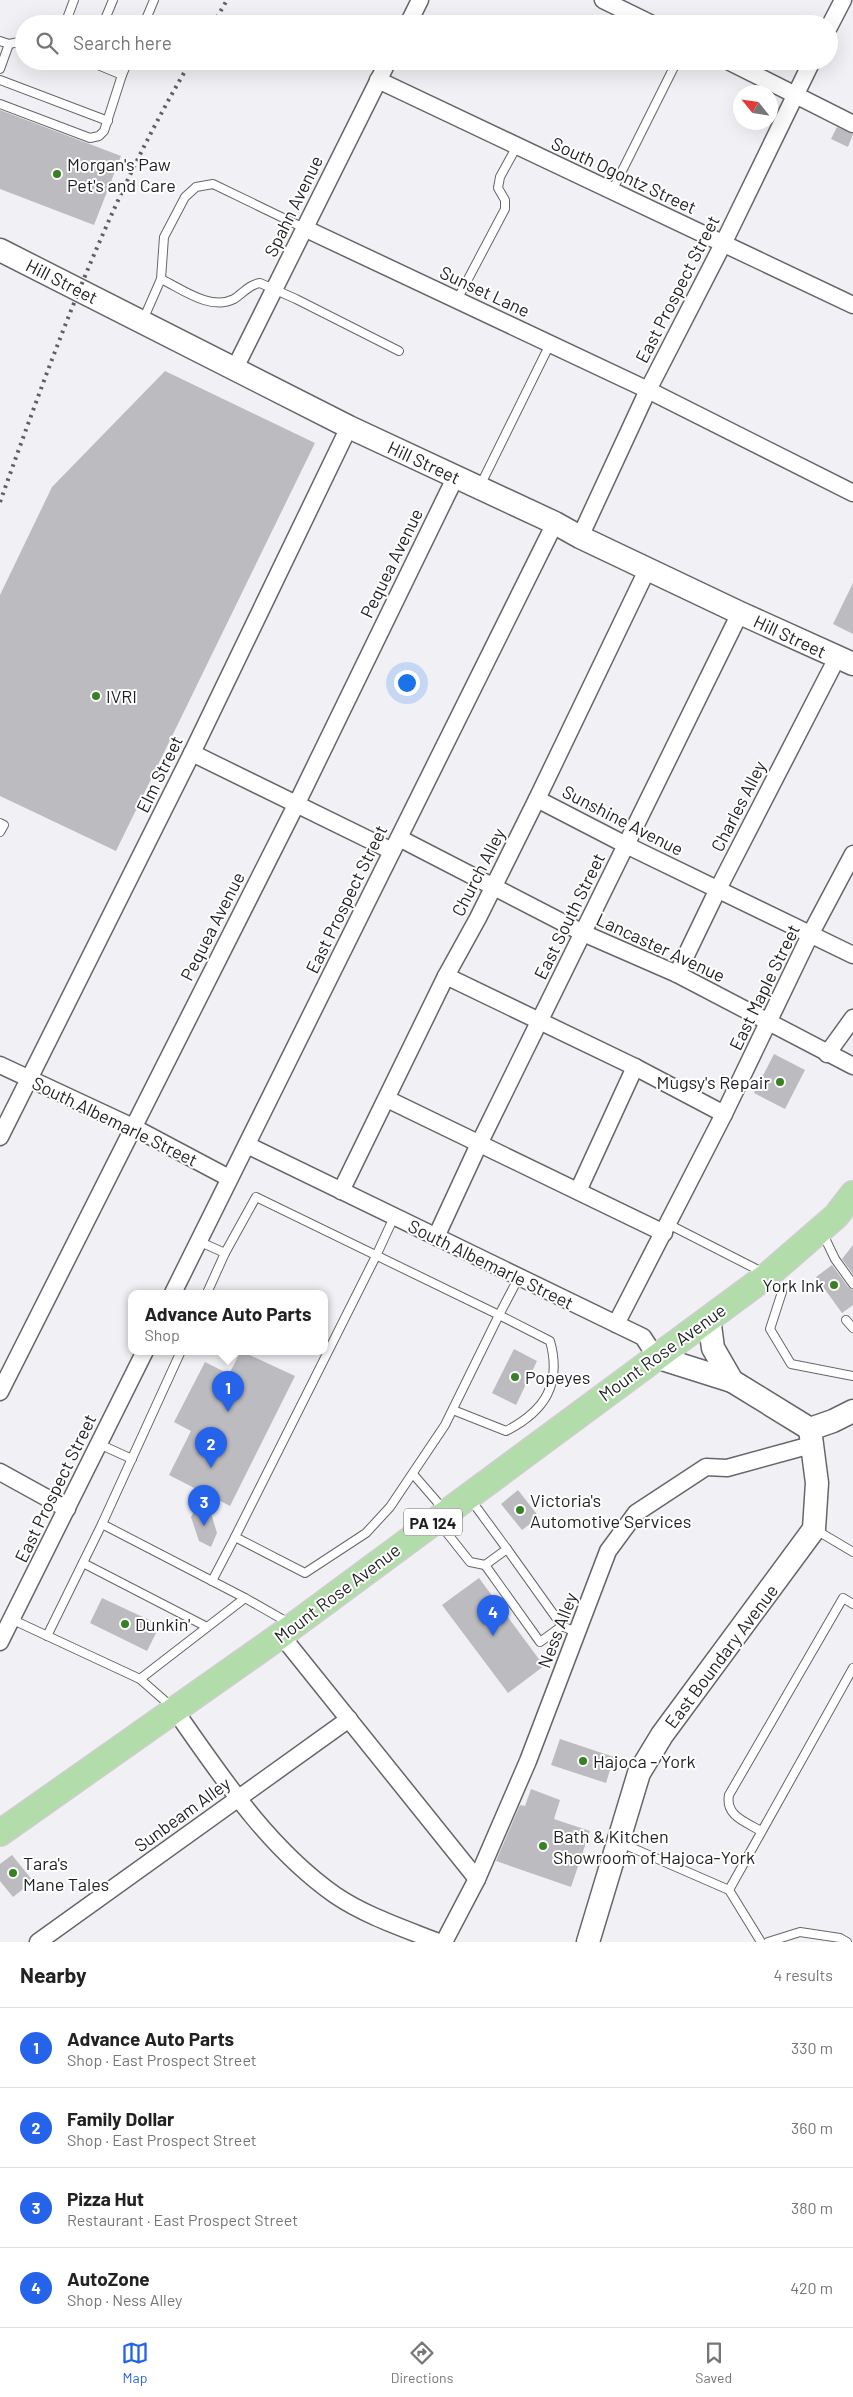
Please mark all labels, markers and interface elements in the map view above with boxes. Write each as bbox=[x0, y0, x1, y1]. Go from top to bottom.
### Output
search box bbox=[15, 15, 838, 70]
icon: search bbox=[33, 29, 61, 57]
text: Search here bbox=[73, 31, 172, 54]
north arrow bbox=[733, 85, 778, 130]
street label: South Ogontz Street bbox=[548, 132, 700, 218]
street label: Spahn Avenue bbox=[259, 152, 327, 260]
place label: Morgan's Paw Pet's and Care bbox=[67, 153, 176, 196]
marker: Morgan's Paw Pet's and Care bbox=[51, 168, 63, 180]
street label: East Prospect Street bbox=[630, 212, 724, 366]
street label: Hill Street bbox=[23, 254, 101, 308]
street label: Sunset Lane bbox=[437, 261, 533, 321]
street label: Hill Street bbox=[384, 436, 464, 488]
street label: Pequea Avenue bbox=[355, 505, 427, 621]
street label: Hill Street bbox=[750, 610, 830, 662]
your location bbox=[394, 670, 420, 696]
place label: IVRI bbox=[106, 685, 137, 707]
marker: IVRI bbox=[90, 690, 102, 702]
street label: Elm Street bbox=[131, 732, 187, 816]
street label: Charles Alley bbox=[706, 757, 770, 855]
street label: Sunshine Avenue bbox=[559, 780, 687, 860]
street label: East Prospect Street bbox=[300, 821, 392, 977]
street label: Church Alley bbox=[446, 824, 510, 920]
street label: East South Street bbox=[529, 849, 609, 983]
street label: Pequea Avenue bbox=[175, 868, 249, 984]
street label: Lancaster Avenue bbox=[593, 908, 729, 986]
street label: East Maple Street bbox=[724, 920, 804, 1054]
street label: South Albemarle Street bbox=[29, 1071, 201, 1171]
place label: Mugsy's Repair bbox=[657, 1071, 770, 1093]
marker: Mugsy's Repair bbox=[774, 1076, 786, 1088]
street label: South Albemarle Street bbox=[405, 1214, 577, 1314]
place label: York Ink bbox=[763, 1274, 824, 1296]
marker: York Ink bbox=[828, 1279, 840, 1291]
popup bbox=[128, 1290, 328, 1355]
street label: Mount Rose Avenue bbox=[594, 1298, 730, 1406]
text: Advance Auto Parts bbox=[144, 1302, 312, 1325]
text: Shop bbox=[144, 1325, 180, 1344]
place label: Popeyes bbox=[525, 1366, 590, 1388]
pin: 1 bbox=[212, 1371, 244, 1412]
marker: Popeyes bbox=[509, 1371, 521, 1383]
street label: East Prospect Street bbox=[9, 1410, 101, 1566]
pin: 2 bbox=[195, 1427, 227, 1468]
pin: 3 bbox=[188, 1485, 220, 1526]
place label: Victoria's Automotive Services bbox=[530, 1489, 691, 1532]
marker: Victoria's Automotive Services bbox=[514, 1504, 526, 1516]
road number: PA 124 bbox=[404, 1508, 462, 1535]
street label: Mount Rose Avenue bbox=[270, 1538, 404, 1648]
street label: East Boundary Avenue bbox=[660, 1580, 782, 1732]
street label: Ness Alley bbox=[533, 1589, 581, 1671]
pin: 4 bbox=[477, 1595, 509, 1636]
place label: Dunkin' bbox=[135, 1613, 190, 1635]
marker: Dunkin' bbox=[119, 1618, 131, 1630]
place label: Hajoca - York bbox=[593, 1750, 696, 1772]
marker: Hajoca - York bbox=[577, 1755, 589, 1767]
street label: Sunbeam Alley bbox=[130, 1772, 234, 1856]
place label: Bath & Kitchen Showroom of Hajoca-York bbox=[553, 1825, 755, 1868]
marker: Bath & Kitchen Showroom of Hajoca-York bbox=[537, 1840, 549, 1852]
place label: Tara's Mane Tales bbox=[23, 1852, 109, 1895]
marker: Tara's Mane Tales bbox=[7, 1867, 19, 1879]
text: Nearby bbox=[20, 1962, 86, 1987]
text: 4 results bbox=[773, 1965, 833, 1984]
text: Advance Auto Parts bbox=[67, 2027, 234, 2050]
text: 1 bbox=[33, 2038, 39, 2057]
text: 330 m bbox=[791, 2038, 833, 2057]
text: Shop · East Prospect Street bbox=[67, 2050, 257, 2069]
text: Family Dollar bbox=[67, 2107, 174, 2130]
text: 2 bbox=[32, 2118, 40, 2137]
text: 360 m bbox=[791, 2118, 833, 2137]
text: Shop · East Prospect Street bbox=[67, 2130, 257, 2149]
text: Pizza Hut bbox=[67, 2187, 144, 2210]
text: 3 bbox=[32, 2198, 40, 2217]
text: 380 m bbox=[791, 2198, 833, 2217]
text: Restaurant · East Prospect Street bbox=[67, 2210, 298, 2229]
text: AutoZone bbox=[67, 2267, 150, 2290]
text: 4 bbox=[31, 2278, 41, 2297]
text: 420 m bbox=[790, 2278, 833, 2297]
text: Shop · Ness Alley bbox=[67, 2290, 183, 2309]
tab: Map bbox=[121, 2339, 149, 2386]
tab: Directions bbox=[391, 2339, 453, 2386]
tab: Saved bbox=[695, 2339, 732, 2386]

